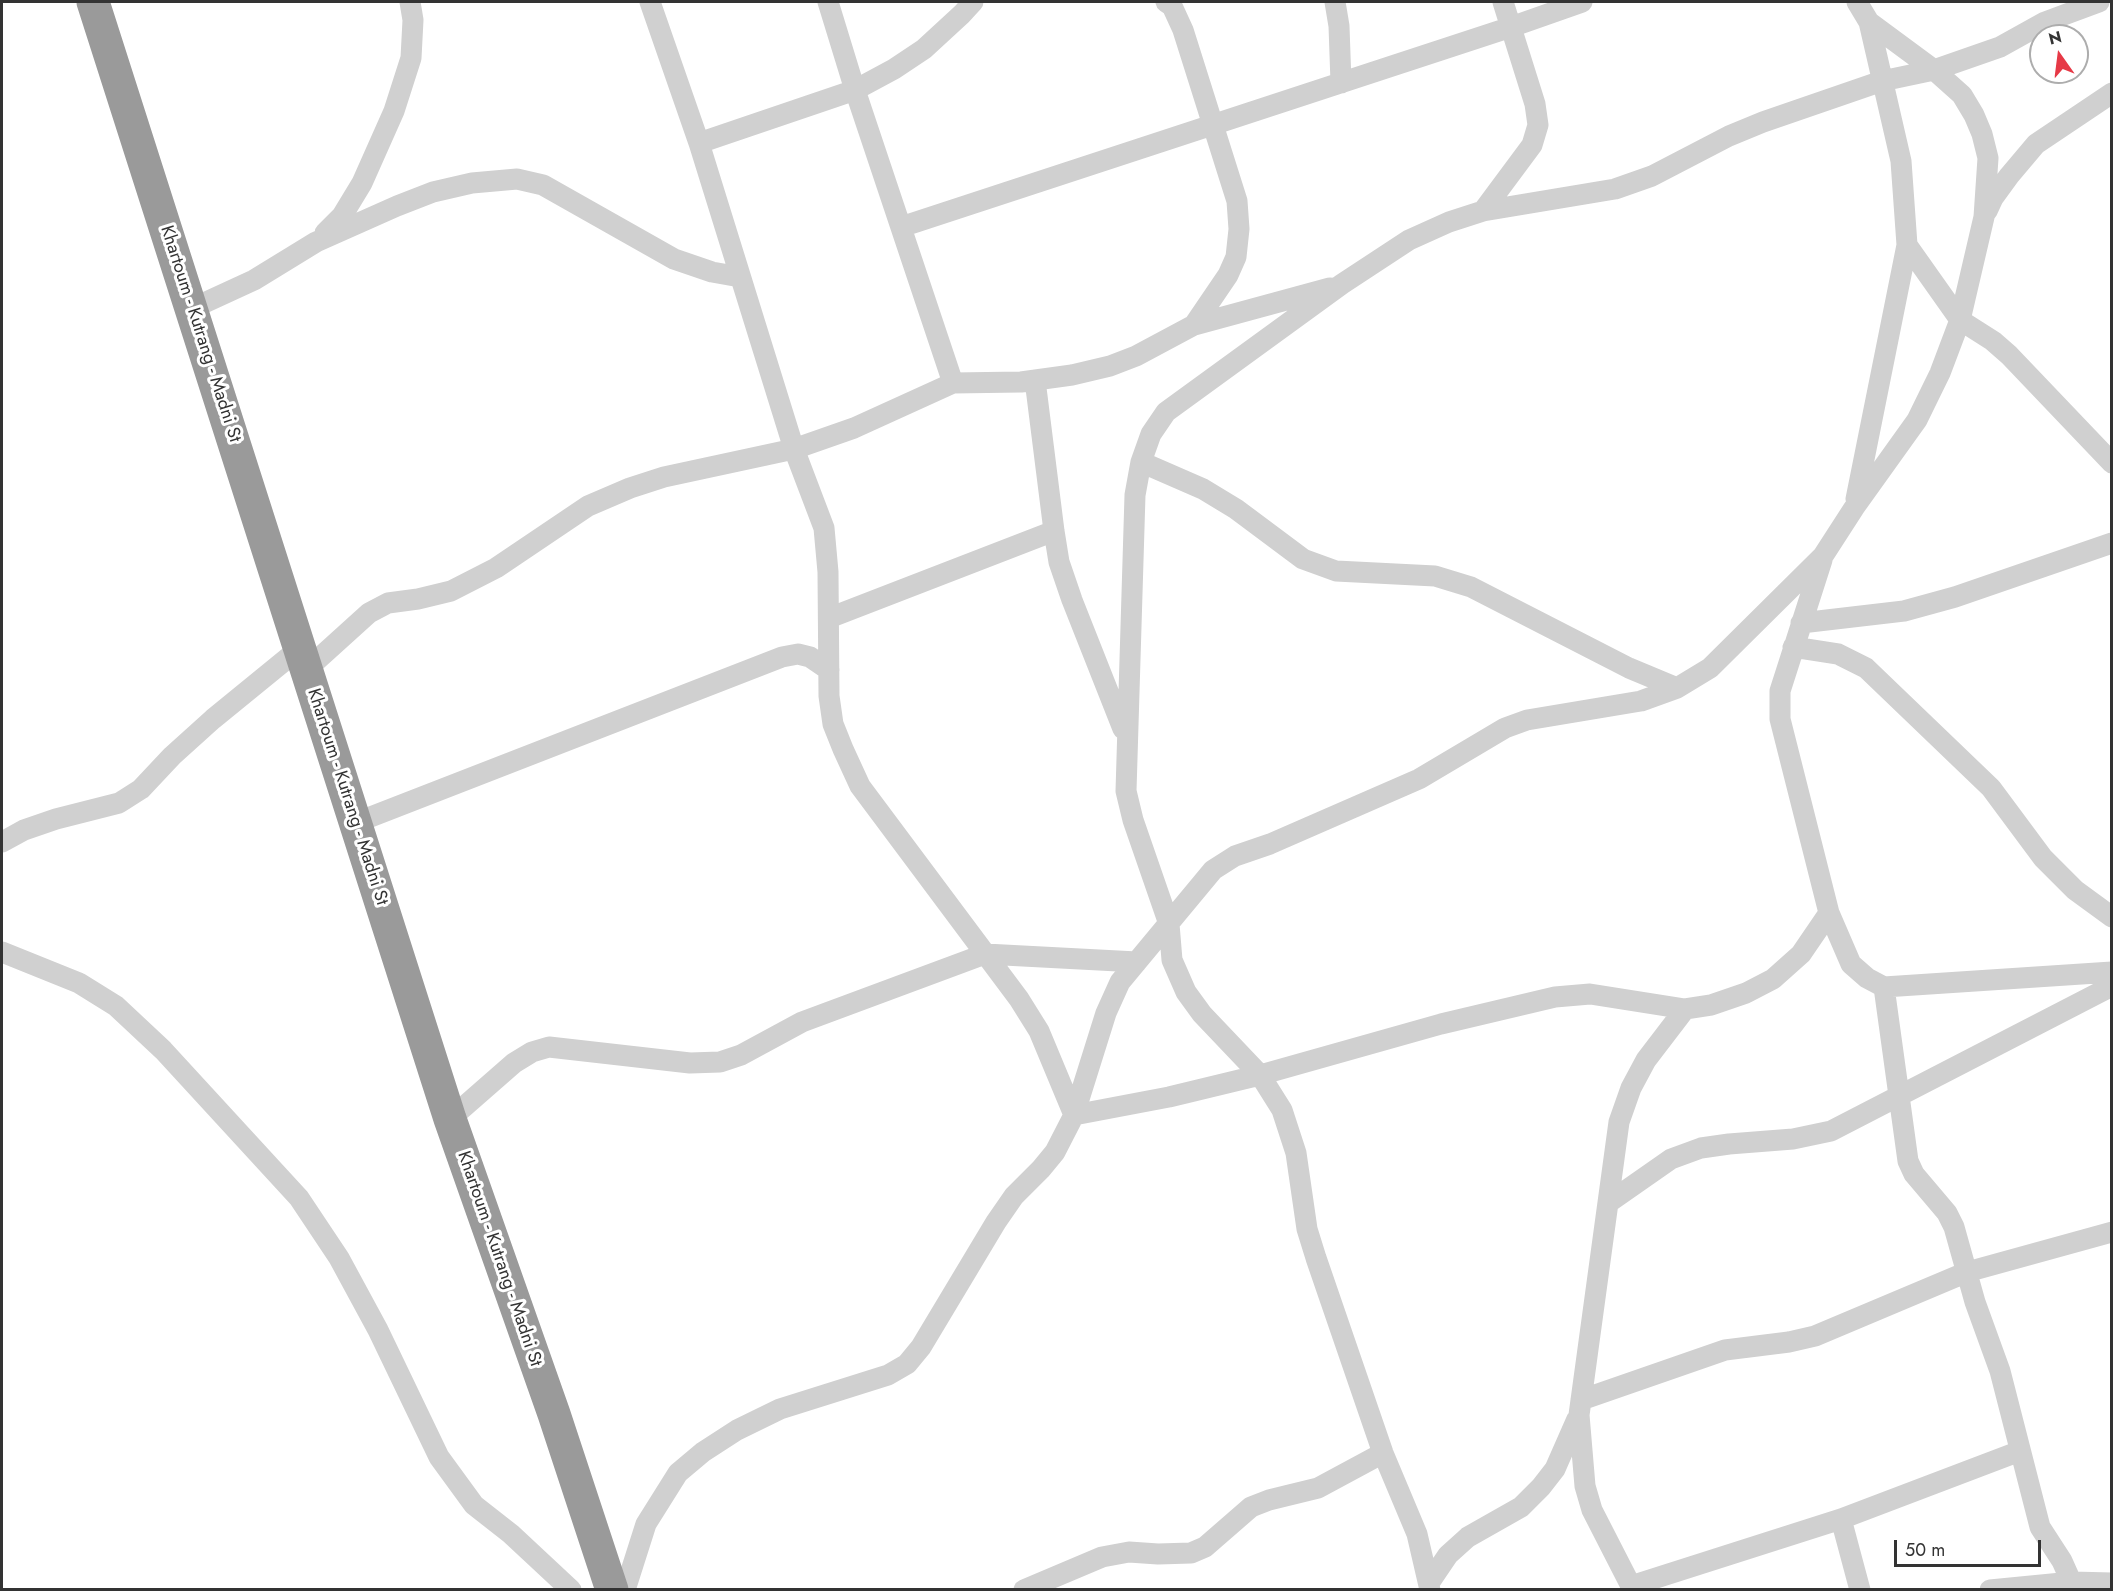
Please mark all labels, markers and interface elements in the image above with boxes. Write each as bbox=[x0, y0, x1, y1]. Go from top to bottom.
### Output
north arrow bbox=[2029, 24, 2089, 84]
text: N bbox=[2046, 25, 2064, 51]
street label: Khartoum - Kutrang - Madni St bbox=[155, 223, 245, 445]
street label: Khartoum - Kutrang - Madni St bbox=[302, 686, 392, 908]
street label: Khartoum - Kutrang - Madni St bbox=[452, 1148, 546, 1370]
scale bar bbox=[1897, 1528, 2044, 1566]
text: 50 m bbox=[1905, 1537, 1945, 1563]

